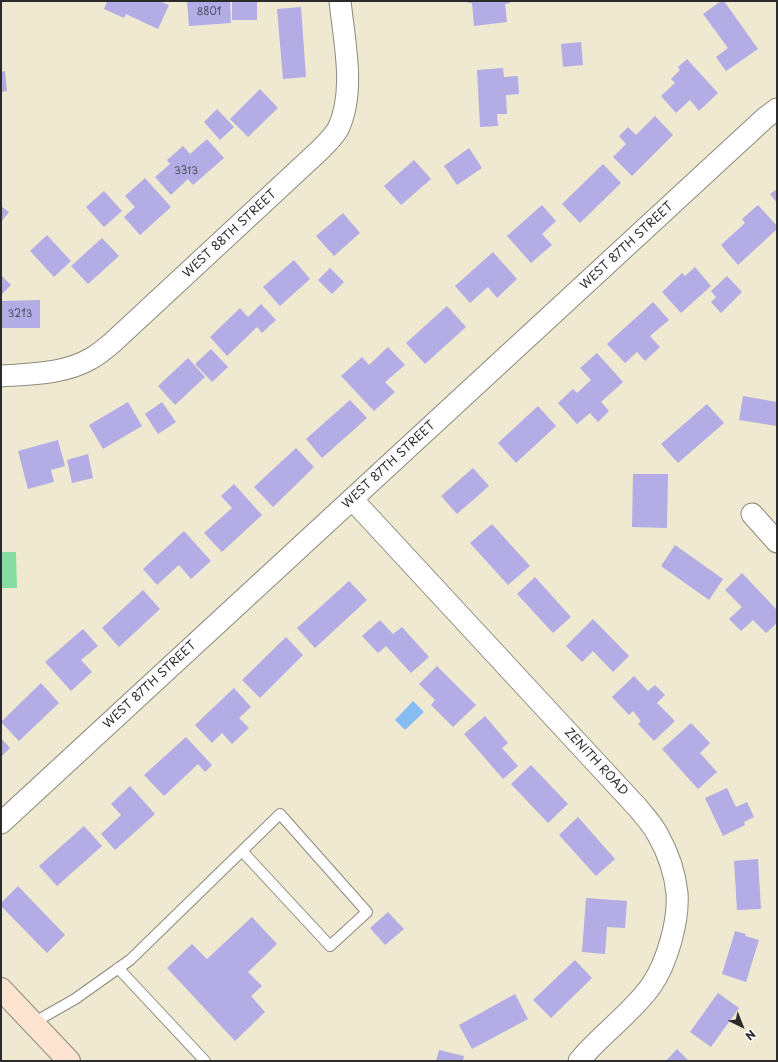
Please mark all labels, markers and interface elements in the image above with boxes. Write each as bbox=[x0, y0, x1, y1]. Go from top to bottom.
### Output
house number: 8801 bbox=[197, 6, 221, 18]
house number: 3313 bbox=[174, 165, 198, 177]
street label: WEST 88TH STREET bbox=[180, 187, 280, 281]
street label: WEST 87TH STREET bbox=[578, 199, 676, 293]
house number: 3213 bbox=[8, 308, 32, 320]
street label: WEST 87TH STREET bbox=[340, 418, 438, 512]
street label: WEST 87TH STREET bbox=[101, 638, 199, 732]
street label: ZENITH ROAD bbox=[561, 725, 631, 799]
north arrow bbox=[722, 1006, 762, 1046]
text: N bbox=[742, 1026, 760, 1044]

